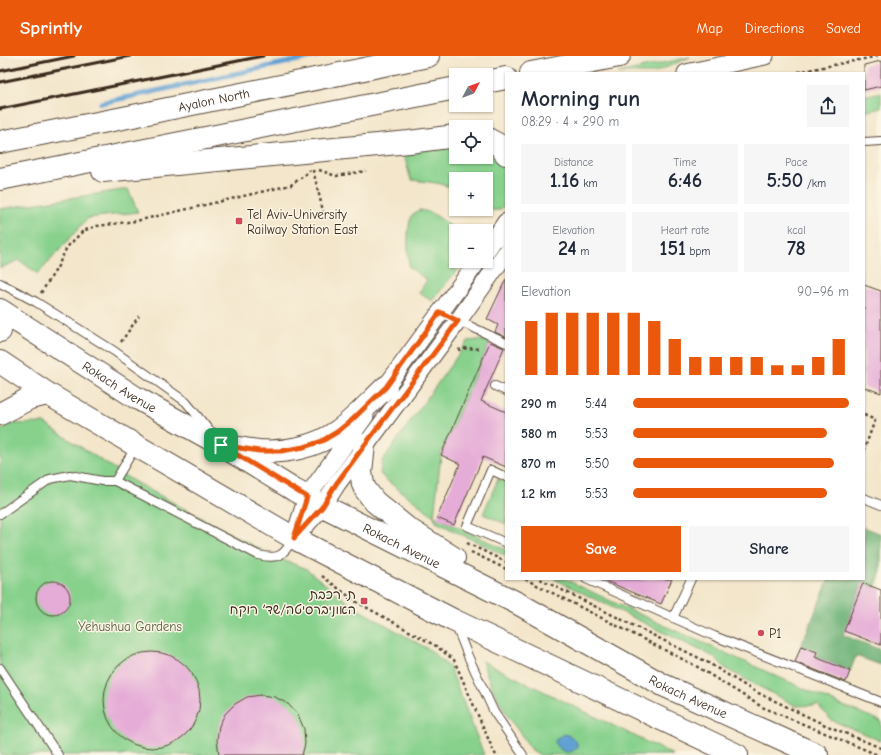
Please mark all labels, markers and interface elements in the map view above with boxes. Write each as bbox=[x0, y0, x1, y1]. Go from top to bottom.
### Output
text: Sprintly bbox=[20, 17, 82, 39]
text: Map bbox=[696, 20, 723, 37]
text: Directions bbox=[745, 20, 804, 37]
text: Saved bbox=[826, 20, 861, 37]
north arrow bbox=[449, 68, 493, 112]
map controls bbox=[449, 68, 493, 268]
street label: Ayalon North bbox=[177, 85, 251, 114]
button: share bbox=[807, 85, 849, 127]
text: Morning run bbox=[521, 86, 640, 112]
text: 08:29 · 4 × 290 m bbox=[521, 114, 619, 129]
button: locate bbox=[449, 120, 493, 164]
text: Distance bbox=[554, 156, 593, 169]
text: Time bbox=[674, 156, 696, 169]
text: Pace bbox=[785, 156, 807, 169]
text: 1.16 bbox=[550, 169, 580, 192]
text: 6:46 bbox=[668, 169, 702, 192]
text: 5:50 bbox=[766, 169, 803, 192]
button: + bbox=[449, 172, 493, 216]
text: km bbox=[580, 177, 598, 190]
text: /km bbox=[803, 177, 826, 190]
place label: Tel Aviv-University Railway Station East bbox=[247, 207, 359, 237]
marker: Tel Aviv-University Railway Station East bbox=[234, 216, 244, 226]
button: − bbox=[449, 224, 493, 268]
text: Elevation bbox=[553, 224, 595, 237]
text: Heart rate bbox=[661, 224, 709, 237]
text: kcal bbox=[787, 224, 806, 237]
text: 24 bbox=[558, 237, 577, 260]
text: 151 bbox=[660, 237, 686, 260]
text: 78 bbox=[787, 237, 806, 260]
text: m bbox=[577, 245, 589, 258]
text: bpm bbox=[686, 245, 710, 258]
text: Elevation bbox=[521, 284, 571, 299]
text: 90–96 m bbox=[797, 284, 849, 299]
street label: Rokach Avenue bbox=[80, 358, 160, 415]
text: 290 m bbox=[521, 396, 557, 411]
text: 5:44 bbox=[585, 396, 607, 411]
text: 580 m bbox=[521, 426, 557, 441]
text: 5:53 bbox=[585, 426, 608, 441]
pin bbox=[204, 428, 238, 462]
icon: arrive bbox=[210, 434, 232, 456]
text: 870 m bbox=[521, 456, 556, 471]
text: 5:50 bbox=[585, 456, 609, 471]
text: 1.2 km bbox=[521, 486, 556, 501]
text: 5:53 bbox=[585, 486, 608, 501]
street label: Rokach Avenue bbox=[361, 520, 443, 571]
button: Save bbox=[521, 526, 681, 572]
button: Share bbox=[689, 526, 849, 572]
place label: ת. רכבת האוניברסיטה/שד׳ רוקח bbox=[230, 587, 356, 617]
marker: ת. רכבת האוניברסיטה/שד׳ רוקח bbox=[359, 596, 369, 606]
park label: Yehushua Gardens bbox=[78, 619, 182, 634]
place label: P1 bbox=[769, 626, 781, 641]
marker: P1 bbox=[756, 628, 766, 638]
street label: Rokach Avenue bbox=[647, 671, 730, 721]

